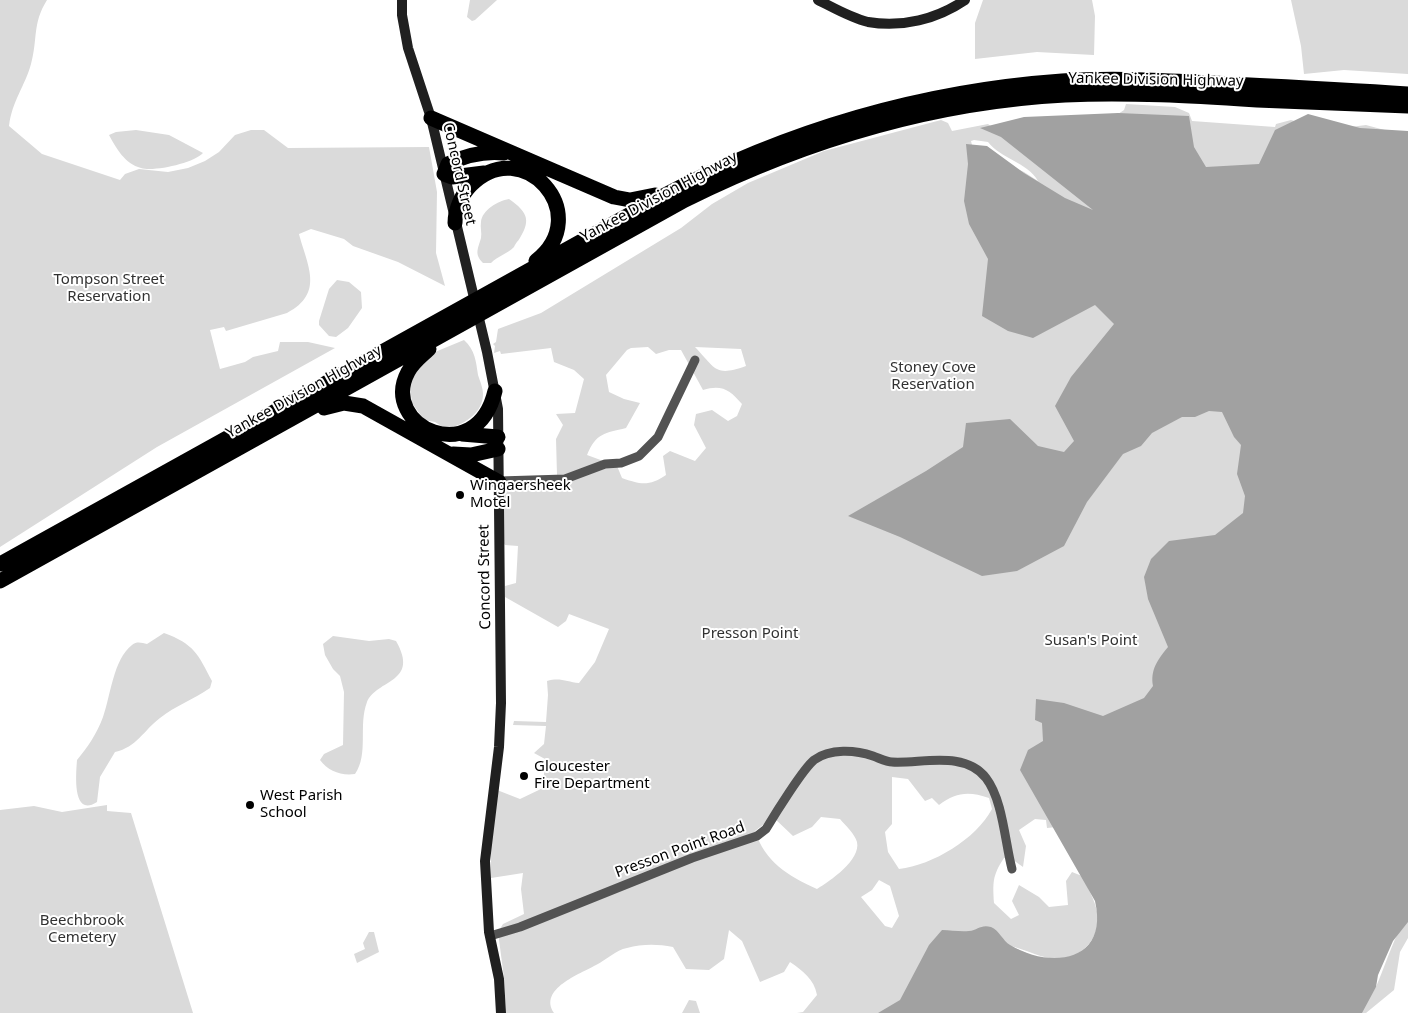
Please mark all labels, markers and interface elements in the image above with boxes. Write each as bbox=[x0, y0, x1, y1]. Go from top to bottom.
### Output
street label: Yankee Division Highway bbox=[1068, 69, 1244, 91]
street label: Concord Street bbox=[438, 121, 480, 227]
street label: Yankee Division Highway bbox=[577, 148, 741, 246]
park label: Tompson Street Reservation bbox=[54, 271, 164, 306]
street label: Yankee Division Highway bbox=[223, 342, 385, 442]
park label: Stoney Cove Reservation bbox=[890, 359, 976, 394]
place label: Wingaersheek Motel bbox=[470, 477, 571, 512]
marker: Wingaersheek Motel bbox=[454, 489, 466, 501]
street label: Concord Street bbox=[475, 524, 495, 630]
park label: Presson Point bbox=[702, 625, 798, 643]
park label: Susan's Point bbox=[1045, 632, 1137, 650]
place label: Gloucester Fire Department bbox=[534, 758, 650, 793]
marker: Gloucester Fire Department bbox=[518, 770, 530, 782]
place label: West Parish School bbox=[260, 787, 343, 822]
marker: West Parish School bbox=[244, 799, 256, 811]
street label: Presson Point Road bbox=[613, 818, 747, 882]
park label: Beechbrook Cemetery bbox=[40, 912, 124, 947]

